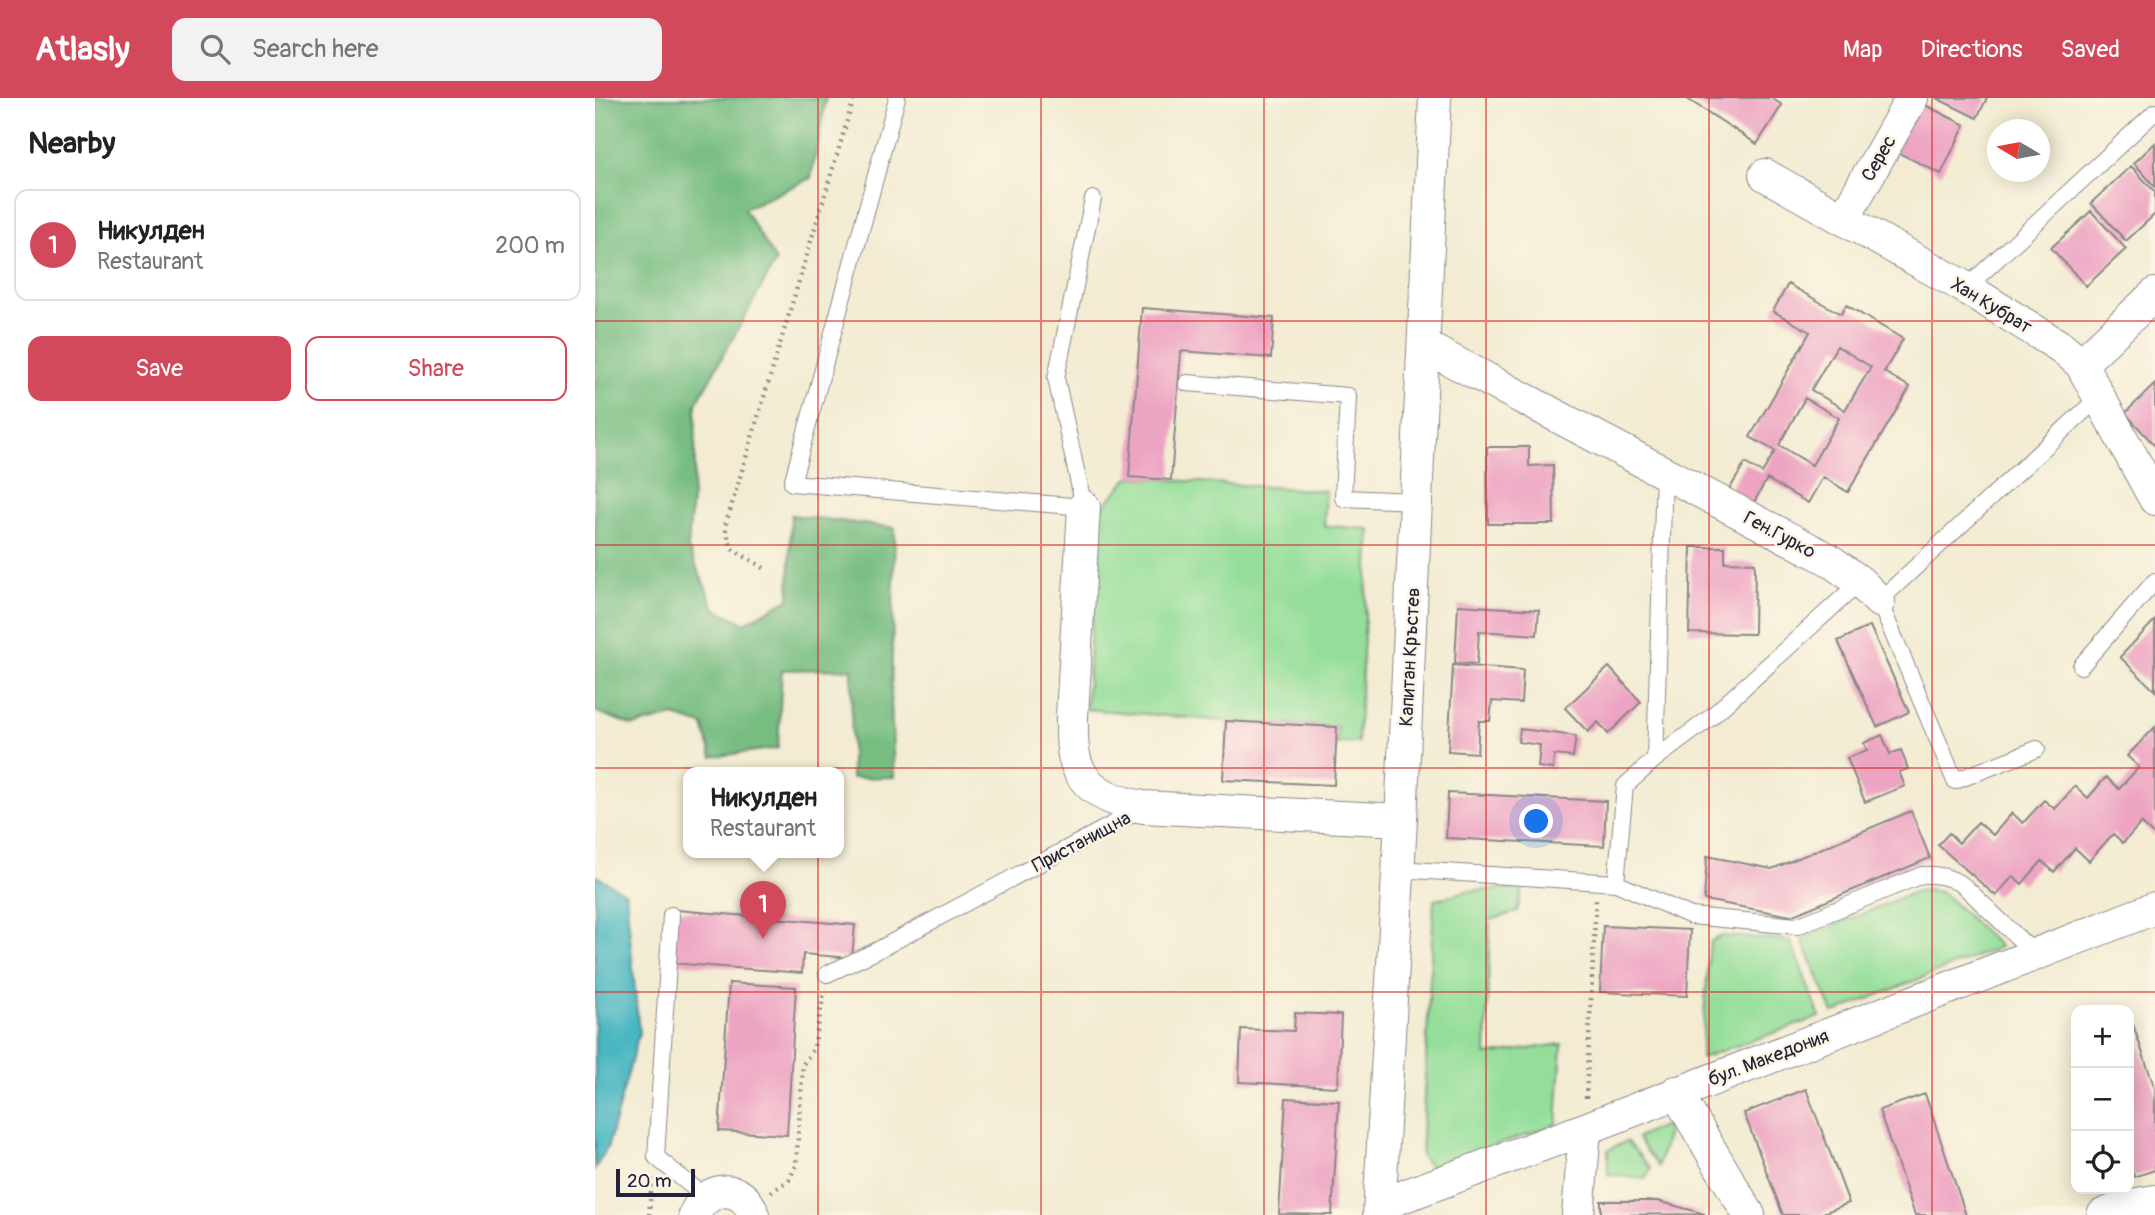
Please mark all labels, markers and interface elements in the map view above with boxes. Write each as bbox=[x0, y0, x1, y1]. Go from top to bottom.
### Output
search box bbox=[172, 18, 662, 81]
text: Atlasly bbox=[35, 29, 130, 70]
icon: search bbox=[196, 30, 234, 68]
text: Search here bbox=[252, 33, 379, 65]
text: Map bbox=[1843, 35, 1883, 64]
text: Directions bbox=[1921, 35, 2022, 64]
text: Saved bbox=[2060, 35, 2120, 64]
north arrow bbox=[1987, 119, 2050, 182]
text: Nearby bbox=[28, 125, 115, 162]
street label: Серес bbox=[1856, 131, 1902, 186]
text: Никулден bbox=[97, 215, 205, 247]
text: 1 bbox=[49, 231, 58, 260]
text: 200 m bbox=[495, 231, 565, 260]
text: Restaurant bbox=[97, 247, 203, 276]
street label: Хан Кубрат bbox=[1947, 272, 2037, 340]
button: Save bbox=[28, 336, 291, 401]
button: Share bbox=[305, 336, 567, 401]
street label: Ген.Гурко bbox=[1739, 506, 1820, 564]
street label: Капитан Кръстев bbox=[1394, 587, 1426, 727]
popup bbox=[683, 767, 844, 858]
text: Никулден bbox=[710, 782, 817, 814]
your location bbox=[1519, 804, 1553, 838]
street label: Пристанищна bbox=[1028, 806, 1135, 878]
text: Restaurant bbox=[710, 814, 816, 843]
pin: 1 bbox=[740, 881, 786, 939]
map controls bbox=[2071, 1005, 2134, 1194]
button: + bbox=[2071, 1005, 2134, 1068]
street label: бул. Македония bbox=[1705, 1024, 1832, 1092]
button: − bbox=[2071, 1068, 2134, 1131]
button: locate bbox=[2071, 1131, 2134, 1194]
scale bar bbox=[616, 1166, 695, 1198]
text: 20 m bbox=[627, 1169, 672, 1193]

